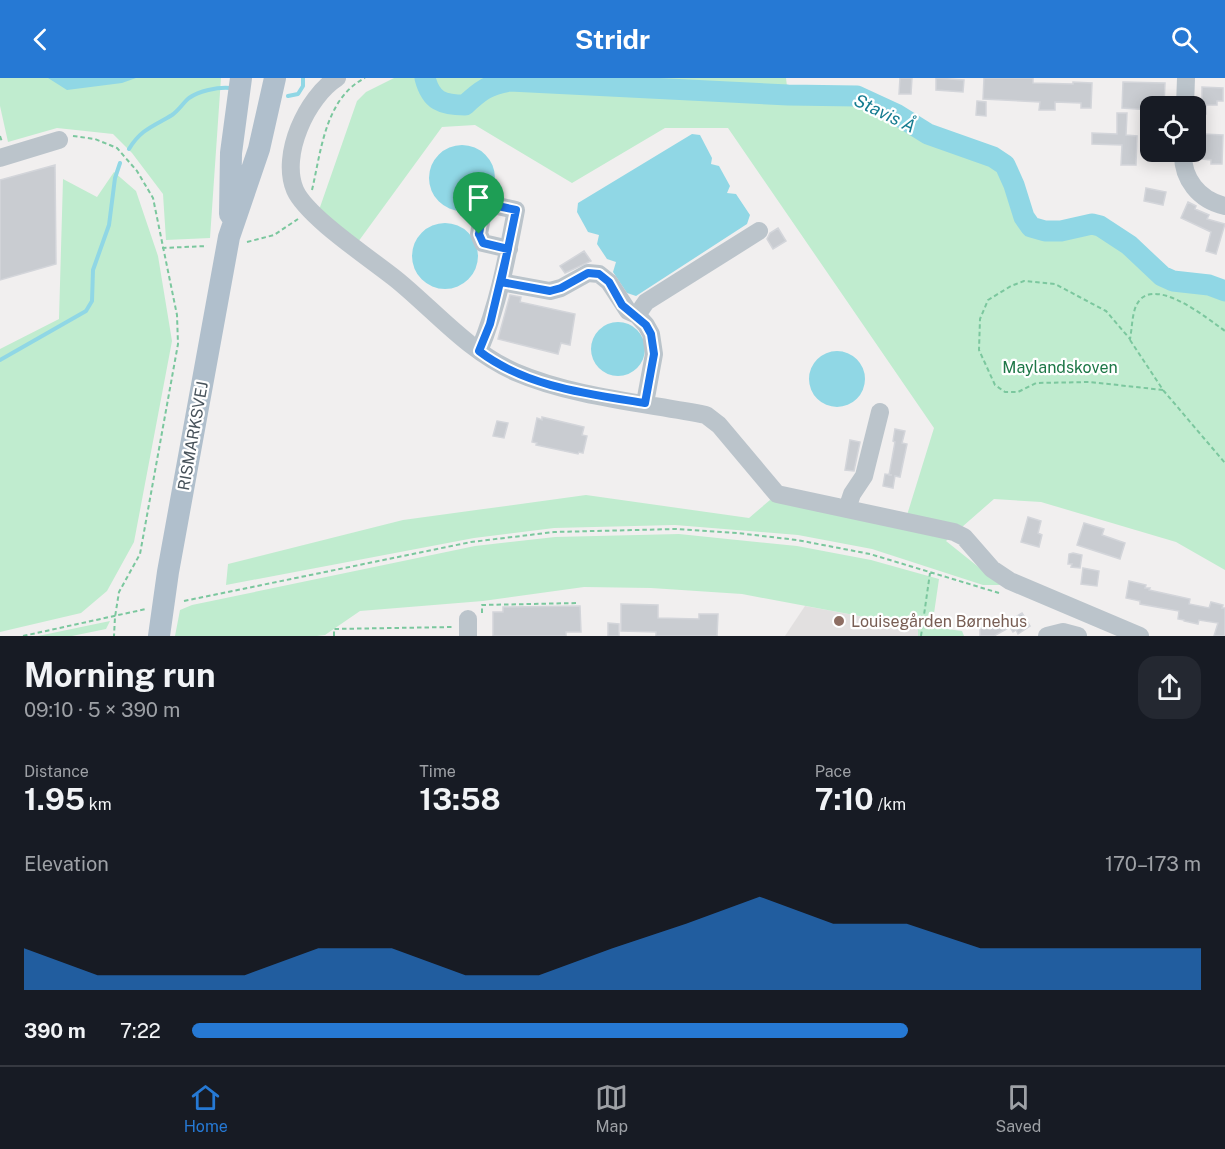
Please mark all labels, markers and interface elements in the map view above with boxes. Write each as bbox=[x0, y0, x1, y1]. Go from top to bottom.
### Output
icon: back bbox=[24, 23, 57, 56]
text: Stridr bbox=[575, 23, 650, 55]
icon: search bbox=[1168, 23, 1201, 56]
water label: Stavis Å bbox=[851, 87, 920, 137]
map controls bbox=[1140, 96, 1206, 162]
button: locate bbox=[1140, 96, 1206, 162]
pin bbox=[453, 172, 504, 234]
icon: arrive bbox=[462, 181, 495, 214]
park label: Maylandskoven bbox=[1002, 358, 1118, 377]
street label: RISMARKSVEJ bbox=[174, 380, 212, 492]
place label: Louisegården Børnehus bbox=[851, 612, 1027, 631]
marker: Louisegården Børnehus bbox=[832, 614, 846, 628]
text: Morning run bbox=[24, 656, 216, 694]
button: share bbox=[1138, 656, 1201, 719]
text: 09:10 · 5 × 390 m bbox=[24, 698, 180, 722]
text: Distance bbox=[24, 762, 89, 781]
text: Time bbox=[419, 762, 456, 781]
text: Pace bbox=[815, 762, 851, 781]
text: 1.95 bbox=[24, 781, 85, 817]
text: 13:58 bbox=[419, 781, 501, 817]
text: 7:10 bbox=[815, 781, 874, 817]
text: km bbox=[85, 795, 112, 814]
text: /km bbox=[874, 795, 906, 814]
text: Elevation bbox=[24, 852, 109, 876]
text: 170–173 m bbox=[1105, 852, 1201, 876]
text: 390 m bbox=[24, 1019, 86, 1043]
text: 7:22 bbox=[120, 1019, 161, 1043]
tab: Home bbox=[184, 1081, 228, 1136]
tab: Map bbox=[595, 1081, 628, 1136]
tab: Saved bbox=[996, 1081, 1041, 1136]

